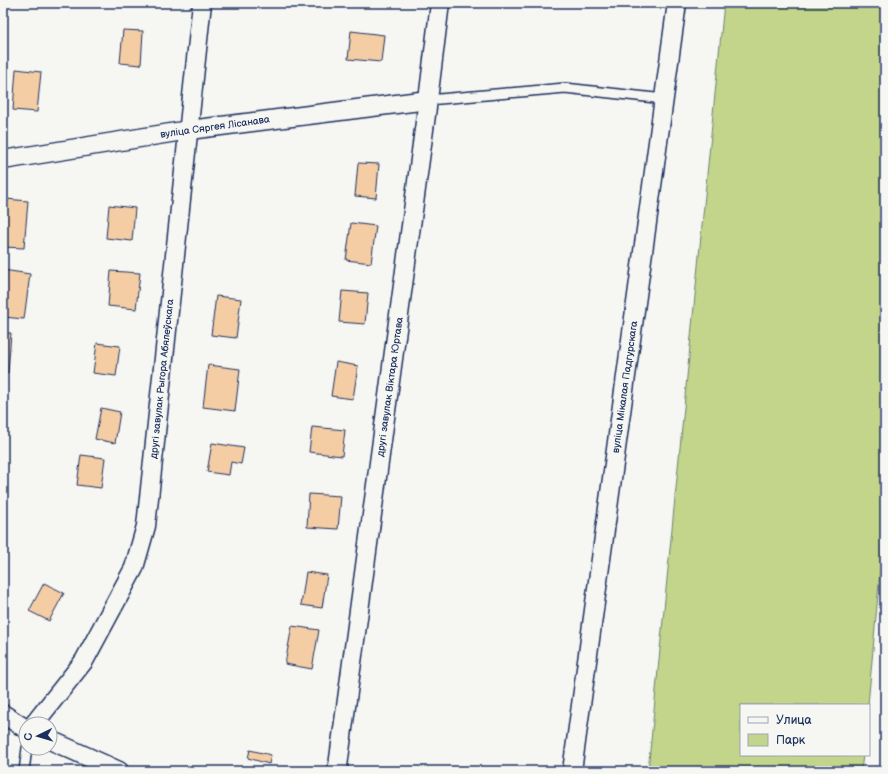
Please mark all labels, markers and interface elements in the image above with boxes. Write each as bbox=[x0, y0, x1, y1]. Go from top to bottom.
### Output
street label: вуліца Сяргея Лісанава bbox=[159, 113, 271, 141]
street label: другі завулак Рыгора Абялеўскага bbox=[148, 298, 176, 460]
street label: другі завулак Віктара Юртава bbox=[374, 316, 406, 458]
street label: вуліца Мікалая Падгурскага bbox=[610, 320, 640, 454]
legend bbox=[740, 704, 870, 756]
text: Улица bbox=[776, 713, 812, 728]
north arrow bbox=[18, 716, 58, 756]
text: С bbox=[22, 732, 35, 741]
text: Парк bbox=[776, 733, 806, 748]

